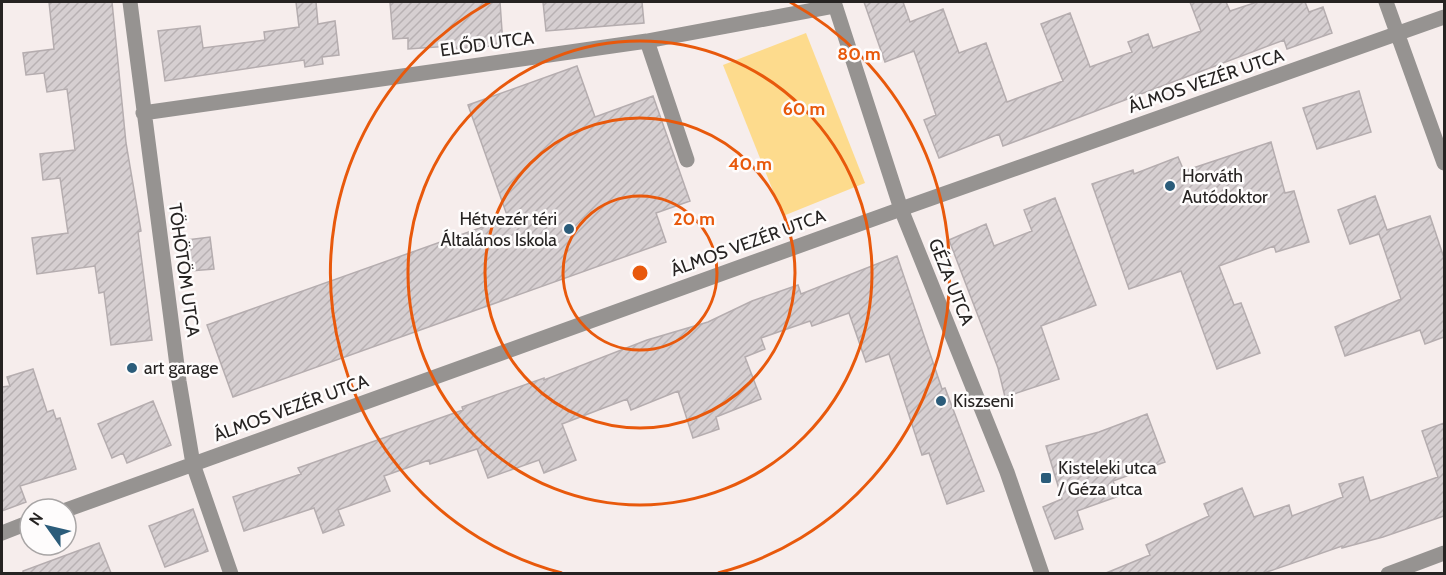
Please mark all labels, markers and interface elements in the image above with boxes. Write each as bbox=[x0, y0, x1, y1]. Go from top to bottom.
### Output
street label: ELŐD UTCA bbox=[439, 27, 535, 61]
text: 80 m bbox=[837, 43, 881, 65]
street label: ÁLMOS VEZÉR UTCA bbox=[1125, 44, 1287, 118]
text: 60 m bbox=[783, 98, 825, 120]
text: 40 m bbox=[728, 153, 772, 175]
place label: Horváth Autódoktor bbox=[1182, 165, 1268, 208]
marker: Horváth Autódoktor bbox=[1163, 179, 1177, 193]
street label: TÖHÖTÖM UTCA bbox=[164, 202, 204, 338]
street label: ÁLMOS VEZÉR UTCA bbox=[668, 205, 828, 281]
place label: Hétvezér téri Általános Iskola bbox=[441, 208, 557, 251]
text: 20 m bbox=[673, 208, 715, 230]
marker: Hétvezér téri Általános Iskola bbox=[562, 222, 576, 236]
street label: GÉZA UTCA bbox=[924, 235, 978, 329]
centre of rings bbox=[630, 263, 650, 283]
place label: art garage bbox=[144, 357, 218, 379]
marker: art garage bbox=[125, 361, 139, 375]
street label: ÁLMOS VEZÉR UTCA bbox=[211, 370, 371, 446]
place label: Kiszseni bbox=[953, 390, 1014, 412]
marker: Kiszseni bbox=[934, 394, 948, 408]
place label: Kisteleki utca / Géza utca bbox=[1057, 457, 1157, 500]
marker: Kisteleki utca / Géza utca bbox=[1039, 471, 1053, 485]
north arrow bbox=[18, 497, 78, 557]
text: N bbox=[25, 509, 47, 529]

